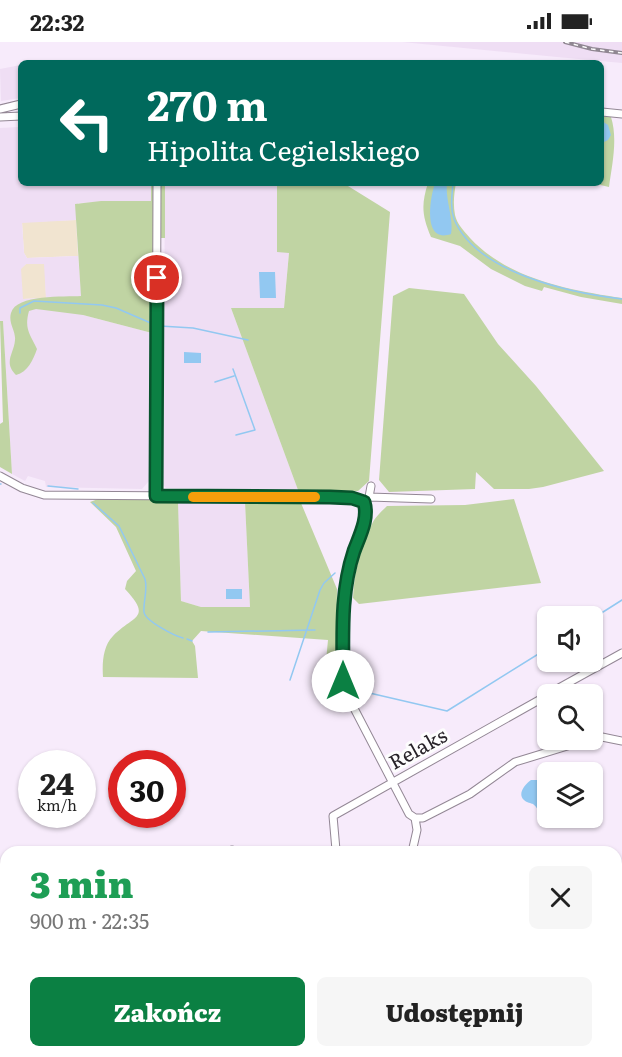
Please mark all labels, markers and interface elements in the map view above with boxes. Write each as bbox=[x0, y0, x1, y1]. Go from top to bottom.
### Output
text: 22:32 bbox=[30, 5, 84, 38]
text: 270 m bbox=[147, 72, 268, 134]
icon: left bbox=[48, 84, 126, 162]
text: Hipolita Cegielskiego bbox=[147, 129, 420, 169]
pin bbox=[131, 252, 182, 303]
icon: arrive bbox=[140, 261, 173, 294]
map controls bbox=[537, 606, 603, 828]
button: sound bbox=[537, 606, 603, 672]
position arrow bbox=[311, 649, 375, 713]
button: search bbox=[537, 684, 603, 750]
street label: Relaks bbox=[382, 719, 452, 776]
speed limit sign: 30 bbox=[108, 750, 186, 828]
text: 24 bbox=[40, 760, 74, 804]
button: layers bbox=[537, 762, 603, 828]
text: km/h bbox=[37, 793, 77, 816]
text: 3 min bbox=[30, 856, 134, 909]
button: close bbox=[529, 866, 592, 929]
text: 900 m · 22:35 bbox=[30, 905, 149, 935]
button: Zakończ bbox=[30, 977, 305, 1046]
button: Udostępnij bbox=[317, 977, 592, 1046]

